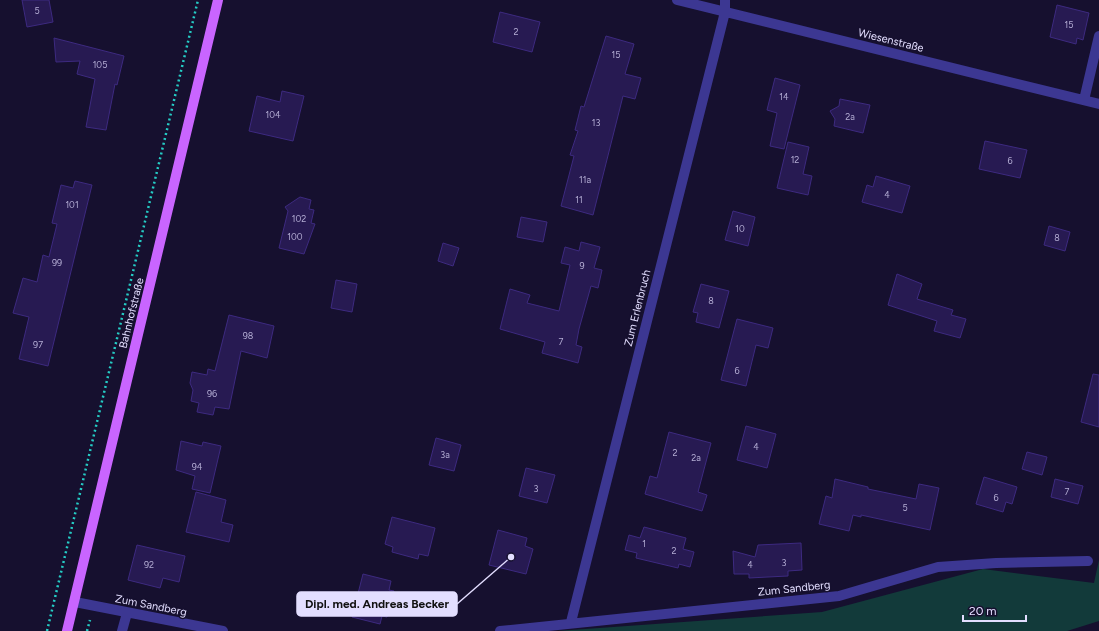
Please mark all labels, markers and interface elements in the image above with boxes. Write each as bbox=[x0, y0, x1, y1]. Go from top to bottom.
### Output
house number: 5 bbox=[34, 5, 40, 16]
house number: 15 bbox=[1065, 19, 1073, 30]
house number: 2 bbox=[513, 26, 519, 37]
street label: Wiesenstraße bbox=[857, 26, 925, 55]
house number: 15 bbox=[612, 49, 620, 60]
house number: 105 bbox=[93, 59, 107, 70]
house number: 14 bbox=[779, 91, 789, 102]
house number: 104 bbox=[265, 109, 281, 120]
house number: 2a bbox=[845, 111, 855, 122]
house number: 13 bbox=[592, 117, 600, 128]
house number: 12 bbox=[791, 154, 799, 165]
house number: 6 bbox=[1007, 155, 1013, 166]
house number: 11a bbox=[579, 174, 591, 185]
house number: 4 bbox=[884, 189, 890, 200]
house number: 11 bbox=[575, 194, 583, 205]
house number: 101 bbox=[65, 199, 79, 210]
house number: 102 bbox=[292, 213, 306, 224]
house number: 10 bbox=[735, 223, 745, 234]
house number: 100 bbox=[287, 231, 303, 242]
house number: 8 bbox=[1054, 232, 1060, 243]
house number: 99 bbox=[52, 257, 62, 268]
house number: 9 bbox=[579, 260, 585, 271]
street label: Zum Erlenbruch bbox=[622, 268, 653, 348]
street label: Bahnhofstraße bbox=[116, 277, 147, 350]
house number: 8 bbox=[708, 295, 714, 306]
house number: 98 bbox=[243, 330, 254, 341]
house number: 7 bbox=[559, 336, 564, 347]
house number: 97 bbox=[33, 339, 43, 350]
house number: 6 bbox=[734, 365, 740, 376]
house number: 96 bbox=[207, 388, 217, 399]
house number: 4 bbox=[753, 441, 759, 452]
house number: 2 bbox=[672, 447, 678, 458]
house number: 3a bbox=[440, 449, 450, 460]
house number: 2a bbox=[691, 452, 701, 463]
house number: 94 bbox=[192, 461, 203, 472]
house number: 3 bbox=[534, 483, 539, 494]
house number: 7 bbox=[1065, 486, 1070, 497]
house number: 6 bbox=[993, 492, 999, 503]
house number: 5 bbox=[902, 502, 908, 513]
house number: 1 bbox=[642, 538, 646, 549]
house number: 2 bbox=[671, 545, 677, 556]
house number: 3 bbox=[782, 557, 787, 568]
house number: 92 bbox=[144, 559, 154, 570]
house number: 4 bbox=[747, 559, 753, 570]
street label: Zum Sandberg bbox=[757, 578, 831, 599]
street label: Zum Sandberg bbox=[114, 592, 188, 619]
callout: Dipl. med. Andreas Becker bbox=[297, 592, 457, 616]
text: Dipl. med. Andreas Becker bbox=[305, 597, 449, 611]
scale bar bbox=[963, 597, 1026, 623]
text: 20 m bbox=[969, 604, 997, 618]

